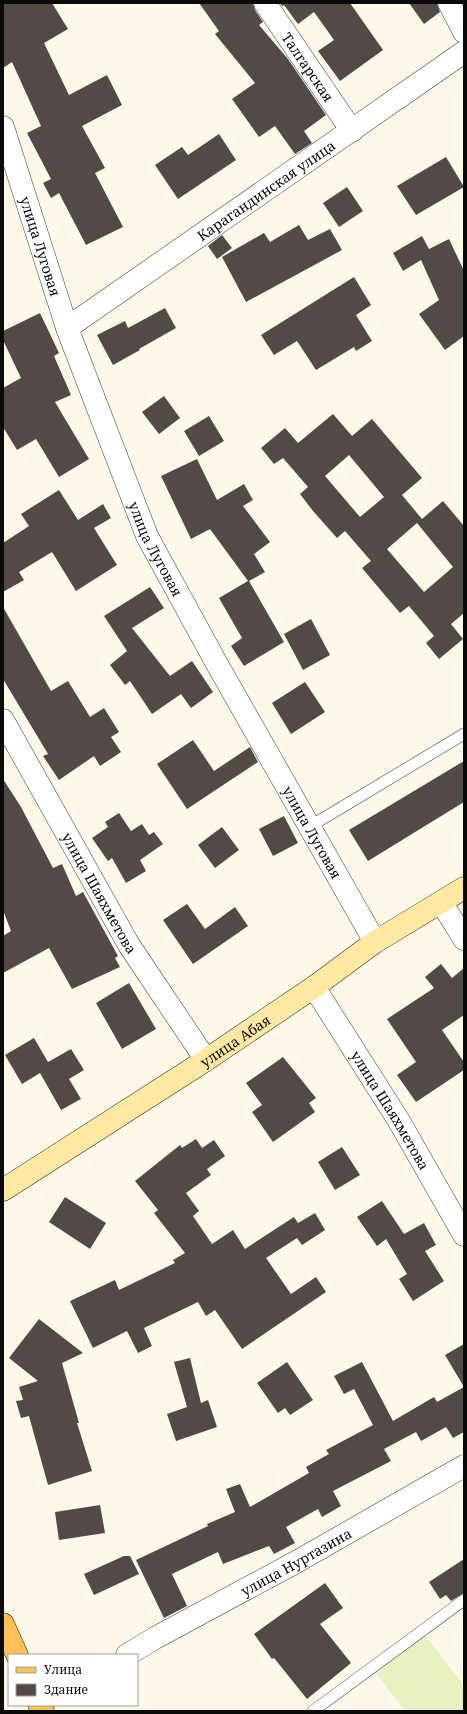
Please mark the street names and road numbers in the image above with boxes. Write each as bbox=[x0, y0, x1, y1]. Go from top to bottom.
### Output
street label: Талгарская bbox=[278, 28, 339, 105]
street label: Карагандинская улица bbox=[193, 135, 339, 245]
street label: улица Луговая bbox=[16, 194, 66, 298]
street label: улица Луговая bbox=[125, 498, 187, 599]
street label: улица Луговая bbox=[279, 782, 346, 882]
street label: улица Шаяхметова bbox=[58, 829, 142, 957]
street label: улица Абая bbox=[196, 1010, 274, 1071]
street label: улица Шаяхметова bbox=[347, 1047, 434, 1173]
street label: улица Нуртазина bbox=[237, 1523, 355, 1600]

